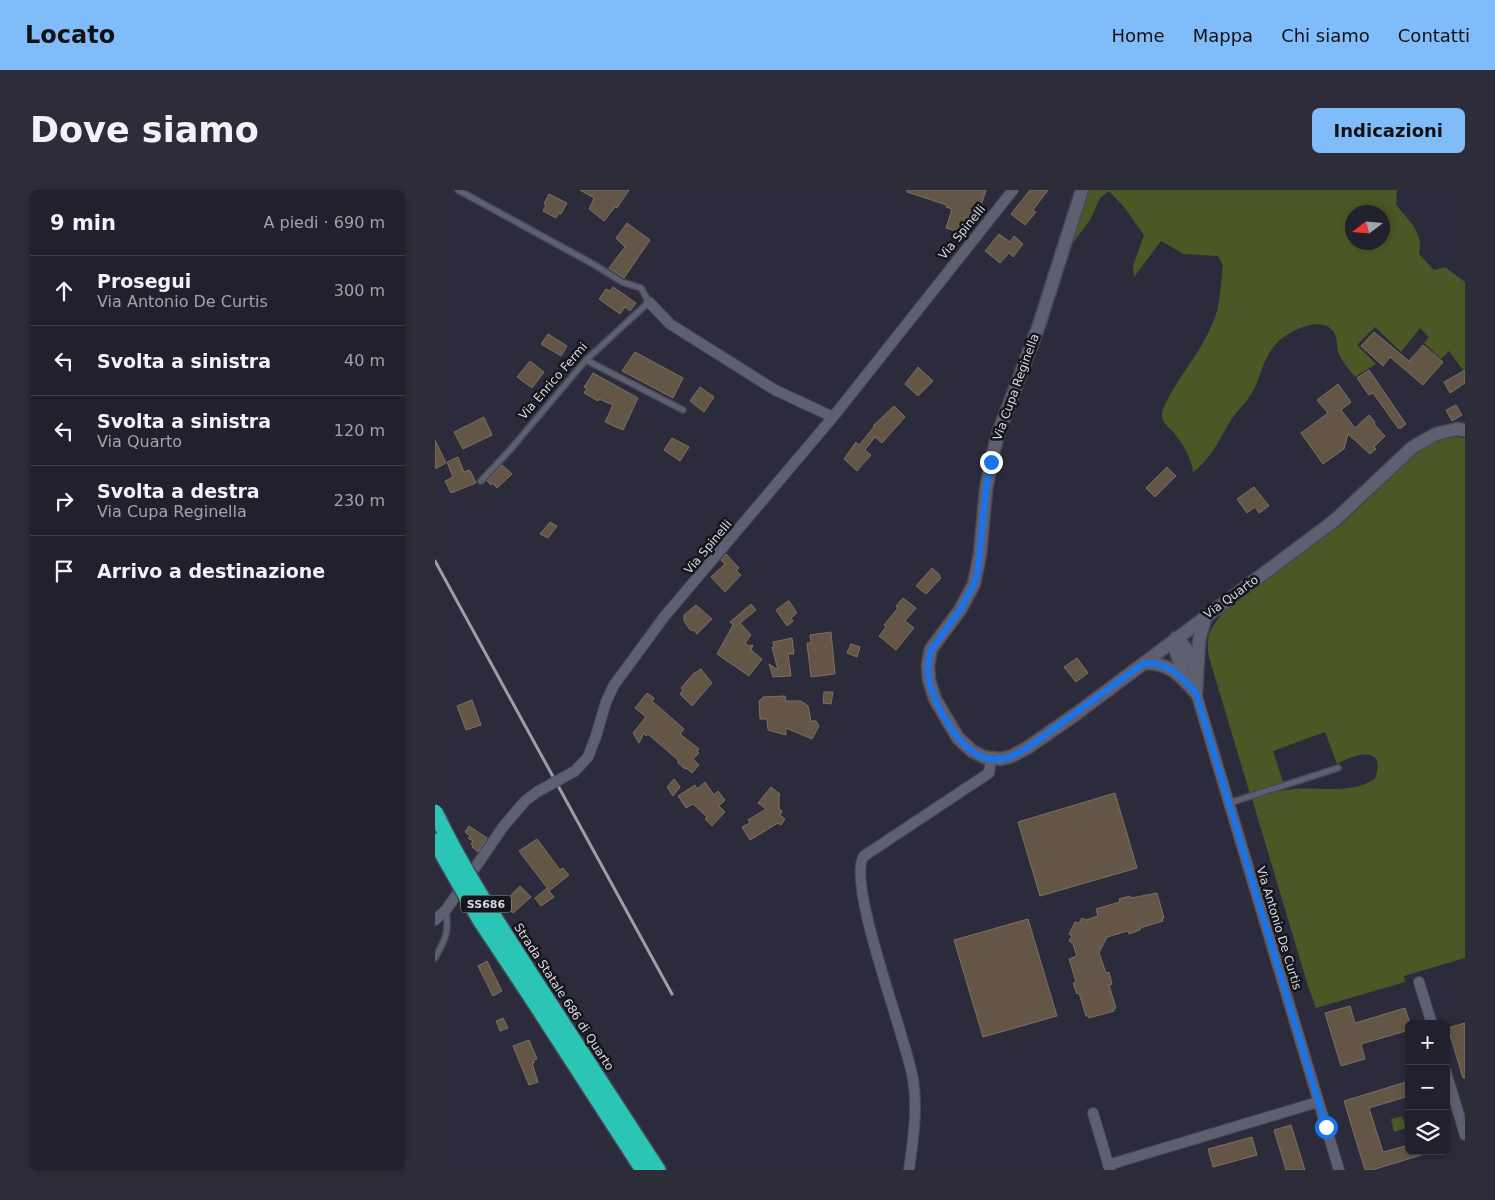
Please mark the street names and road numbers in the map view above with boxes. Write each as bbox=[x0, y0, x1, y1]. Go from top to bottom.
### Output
street label: Via Spinelli bbox=[936, 202, 988, 262]
street label: Via Cupa Reginella bbox=[990, 332, 1042, 442]
street label: Via Enrico Fermi bbox=[516, 340, 590, 422]
street label: Via Spinelli bbox=[681, 517, 735, 577]
street label: Via Quarto bbox=[1201, 573, 1261, 621]
street label: Via Antonio De Curtis bbox=[1254, 865, 1304, 991]
road number: SS686 bbox=[461, 896, 511, 912]
street label: Strada Statale 686 di Quarto bbox=[511, 921, 617, 1073]

